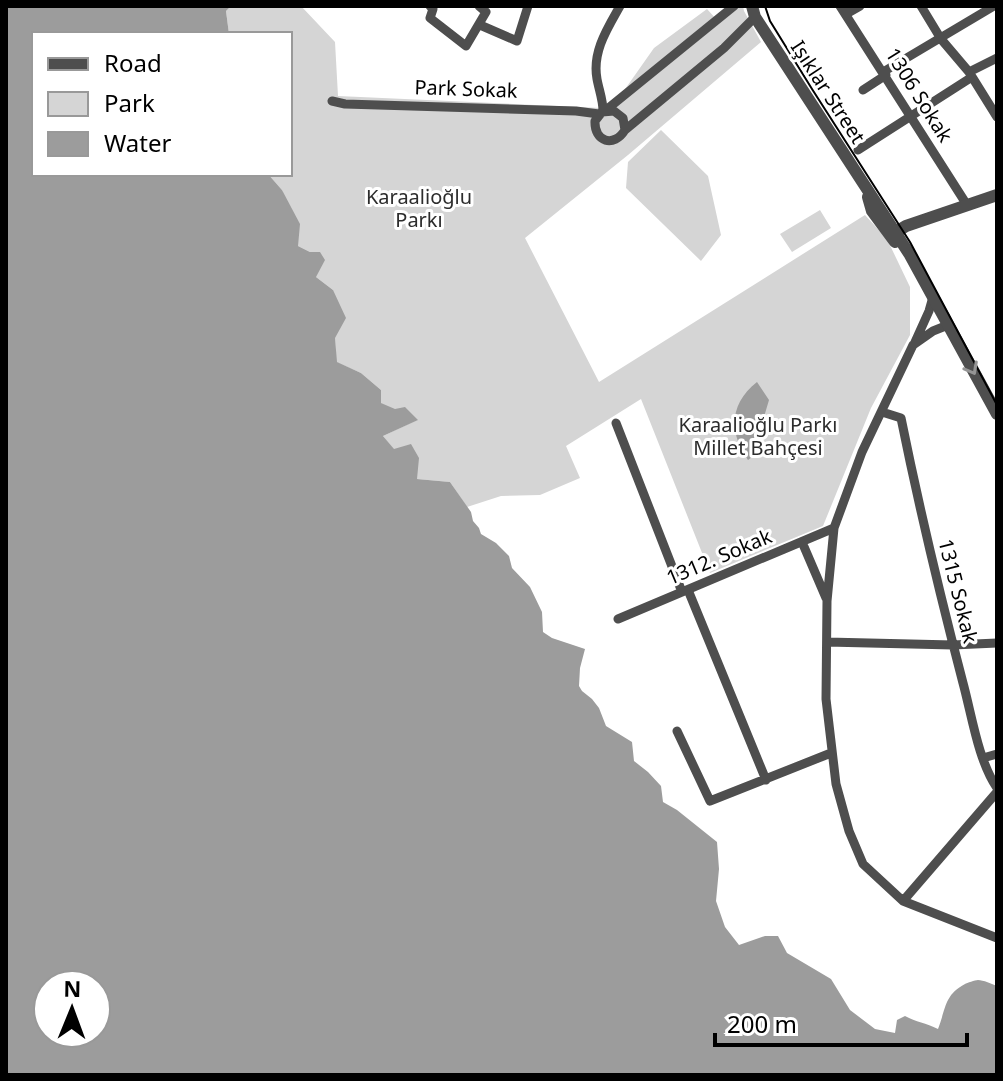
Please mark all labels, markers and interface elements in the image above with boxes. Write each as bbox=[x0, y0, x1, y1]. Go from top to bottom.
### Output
legend bbox=[32, 32, 292, 176]
street label: Işıklar Street bbox=[785, 35, 872, 149]
street label: 1306 Sokak bbox=[880, 42, 959, 147]
text: Road bbox=[104, 46, 162, 79]
street label: Park Sokak bbox=[414, 73, 518, 104]
text: Park bbox=[104, 86, 155, 119]
text: Water bbox=[104, 126, 172, 159]
park label: Karaalioğlu Parkı bbox=[366, 183, 472, 233]
one-way arrow bbox=[963, 361, 978, 375]
park label: Karaalioğlu Parkı Millet Bahçesi bbox=[679, 411, 837, 461]
street label: 1312. Sokak bbox=[662, 522, 776, 591]
street label: 1315 Sokak bbox=[932, 536, 985, 646]
north arrow bbox=[32, 969, 112, 1049]
text: N bbox=[63, 973, 82, 1003]
scale bar bbox=[715, 997, 967, 1047]
text: 200 m bbox=[727, 1007, 797, 1040]

